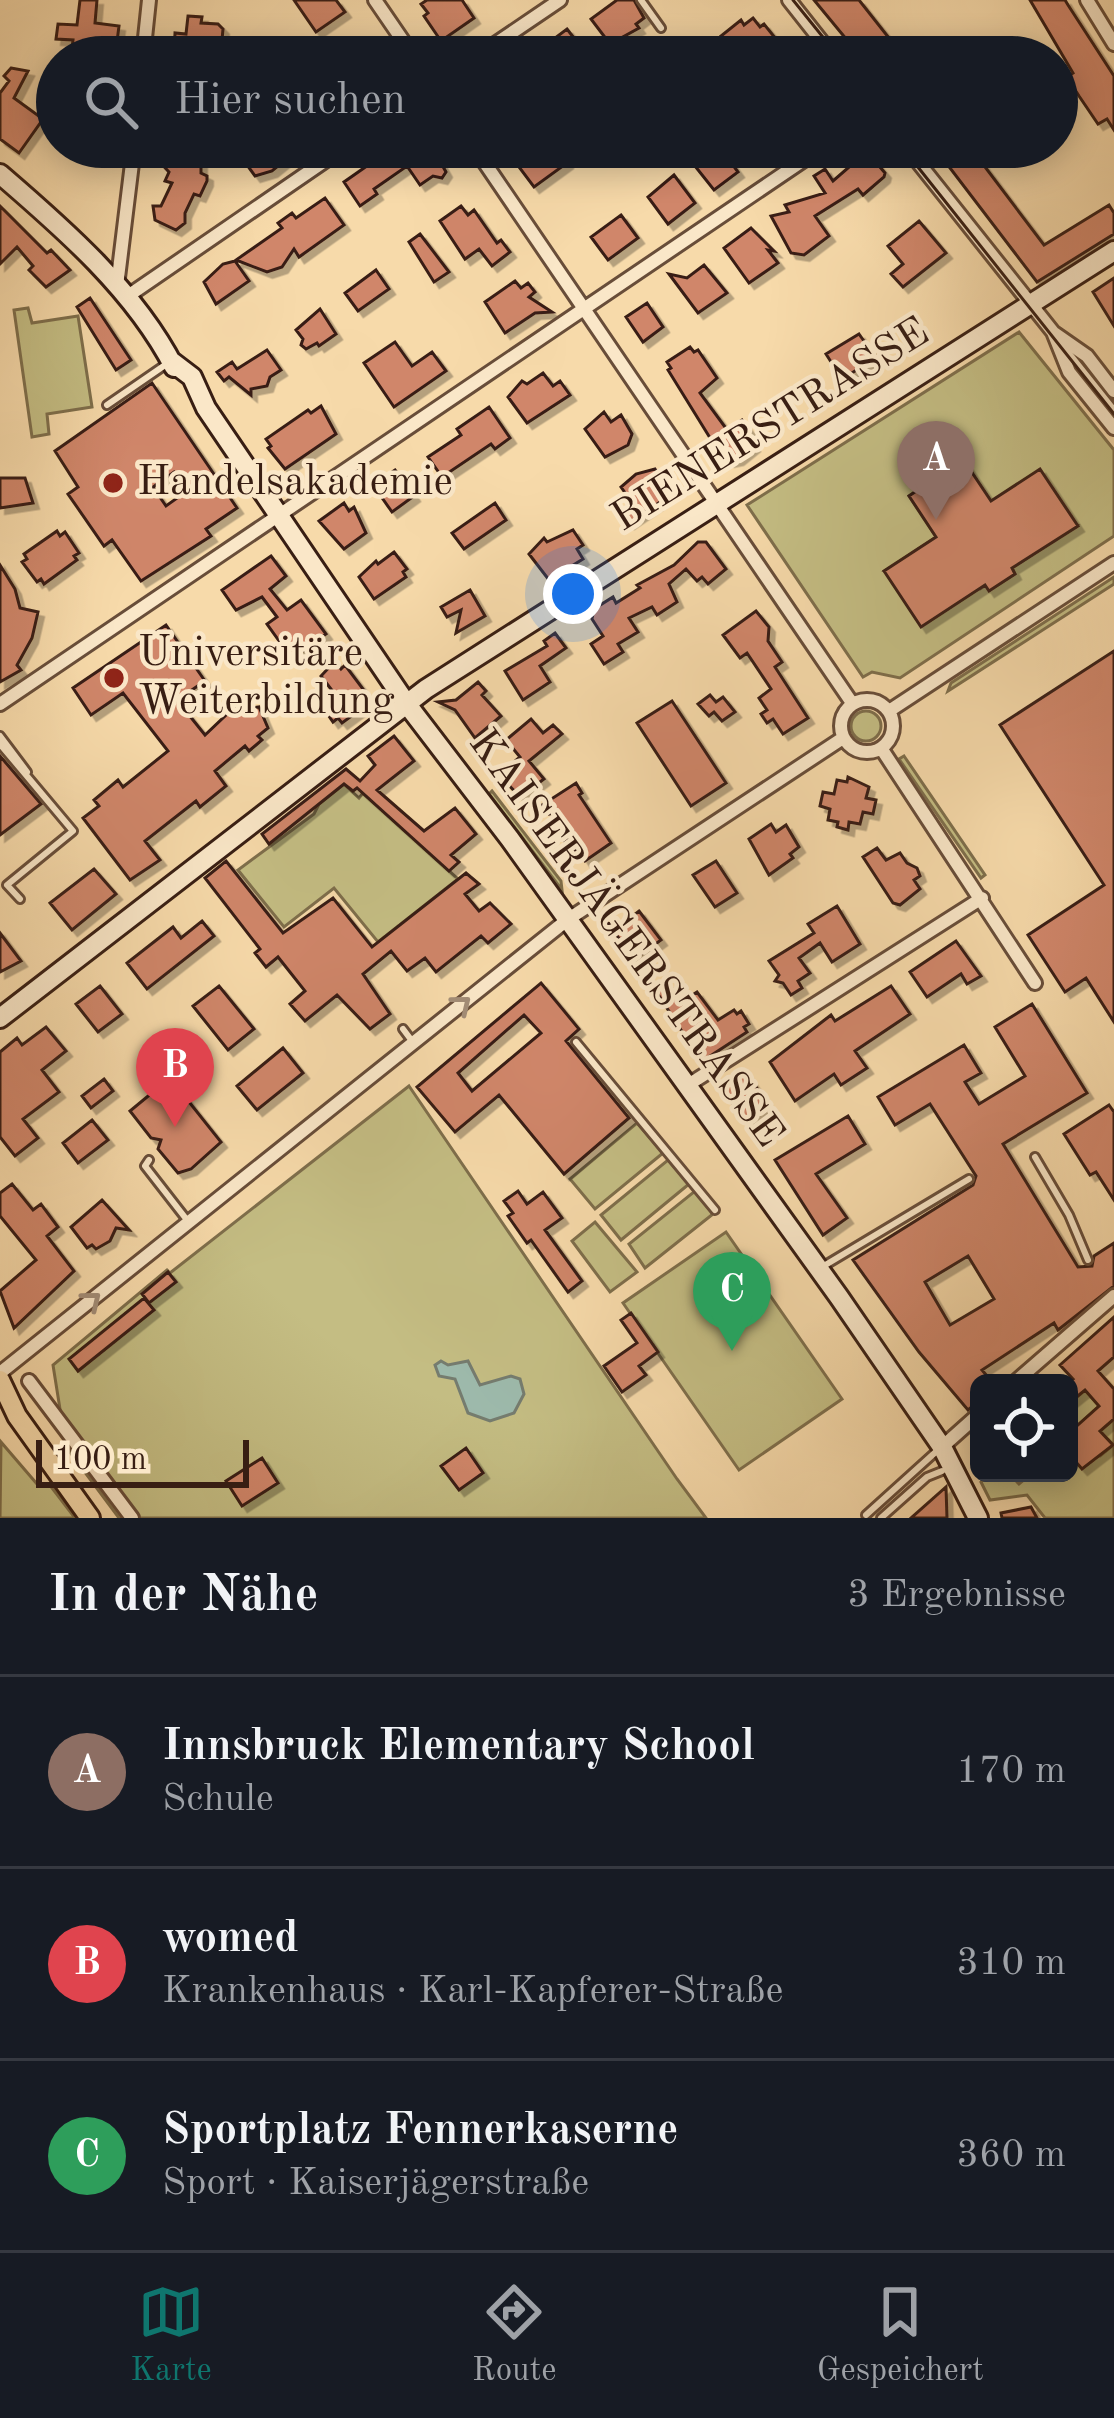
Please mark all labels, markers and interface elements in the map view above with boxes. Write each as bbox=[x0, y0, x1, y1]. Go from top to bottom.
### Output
search box bbox=[36, 36, 1078, 168]
icon: search bbox=[78, 69, 144, 135]
text: Hier suchen bbox=[174, 79, 406, 124]
street label: BIENERSTRASSE bbox=[603, 308, 939, 544]
pin: A bbox=[897, 421, 975, 520]
place label: Handelsakademie bbox=[137, 462, 453, 504]
marker: Handelsakademie bbox=[100, 470, 126, 496]
your location bbox=[543, 564, 603, 624]
place label: Universitäre Weiterbildung bbox=[138, 633, 395, 723]
marker: Universitäre Weiterbildung bbox=[101, 665, 127, 691]
street label: KAISERJÄGERSTRASSE bbox=[460, 719, 796, 1155]
one-way arrow bbox=[448, 997, 470, 1019]
pin: B bbox=[136, 1028, 214, 1127]
pin: C bbox=[693, 1252, 771, 1351]
one-way arrow bbox=[78, 1293, 100, 1315]
map controls bbox=[970, 1374, 1078, 1482]
button: locate bbox=[970, 1374, 1078, 1482]
scale bar bbox=[36, 1434, 249, 1487]
text: 100 m bbox=[54, 1444, 147, 1477]
text: In der Nähe bbox=[48, 1571, 319, 1622]
text: 3 Ergebnisse bbox=[847, 1576, 1066, 1615]
text: Innsbruck Elementary School bbox=[162, 1725, 755, 1770]
text: A bbox=[72, 1752, 102, 1791]
text: 170 m bbox=[956, 1752, 1066, 1791]
text: Schule bbox=[162, 1780, 274, 1819]
text: womed bbox=[162, 1917, 299, 1962]
text: B bbox=[73, 1944, 101, 1983]
text: 310 m bbox=[956, 1944, 1066, 1983]
text: Krankenhaus · Karl-Kapferer-Straße bbox=[162, 1972, 783, 2011]
text: Sportplatz Fennerkaserne bbox=[162, 2109, 679, 2154]
text: C bbox=[74, 2136, 100, 2175]
text: 360 m bbox=[956, 2136, 1066, 2175]
text: Sport · Kaiserjägerstraße bbox=[162, 2164, 589, 2203]
tab: Karte bbox=[130, 2279, 212, 2392]
tab: Route bbox=[472, 2279, 556, 2392]
tab: Gespeichert bbox=[817, 2279, 984, 2392]

